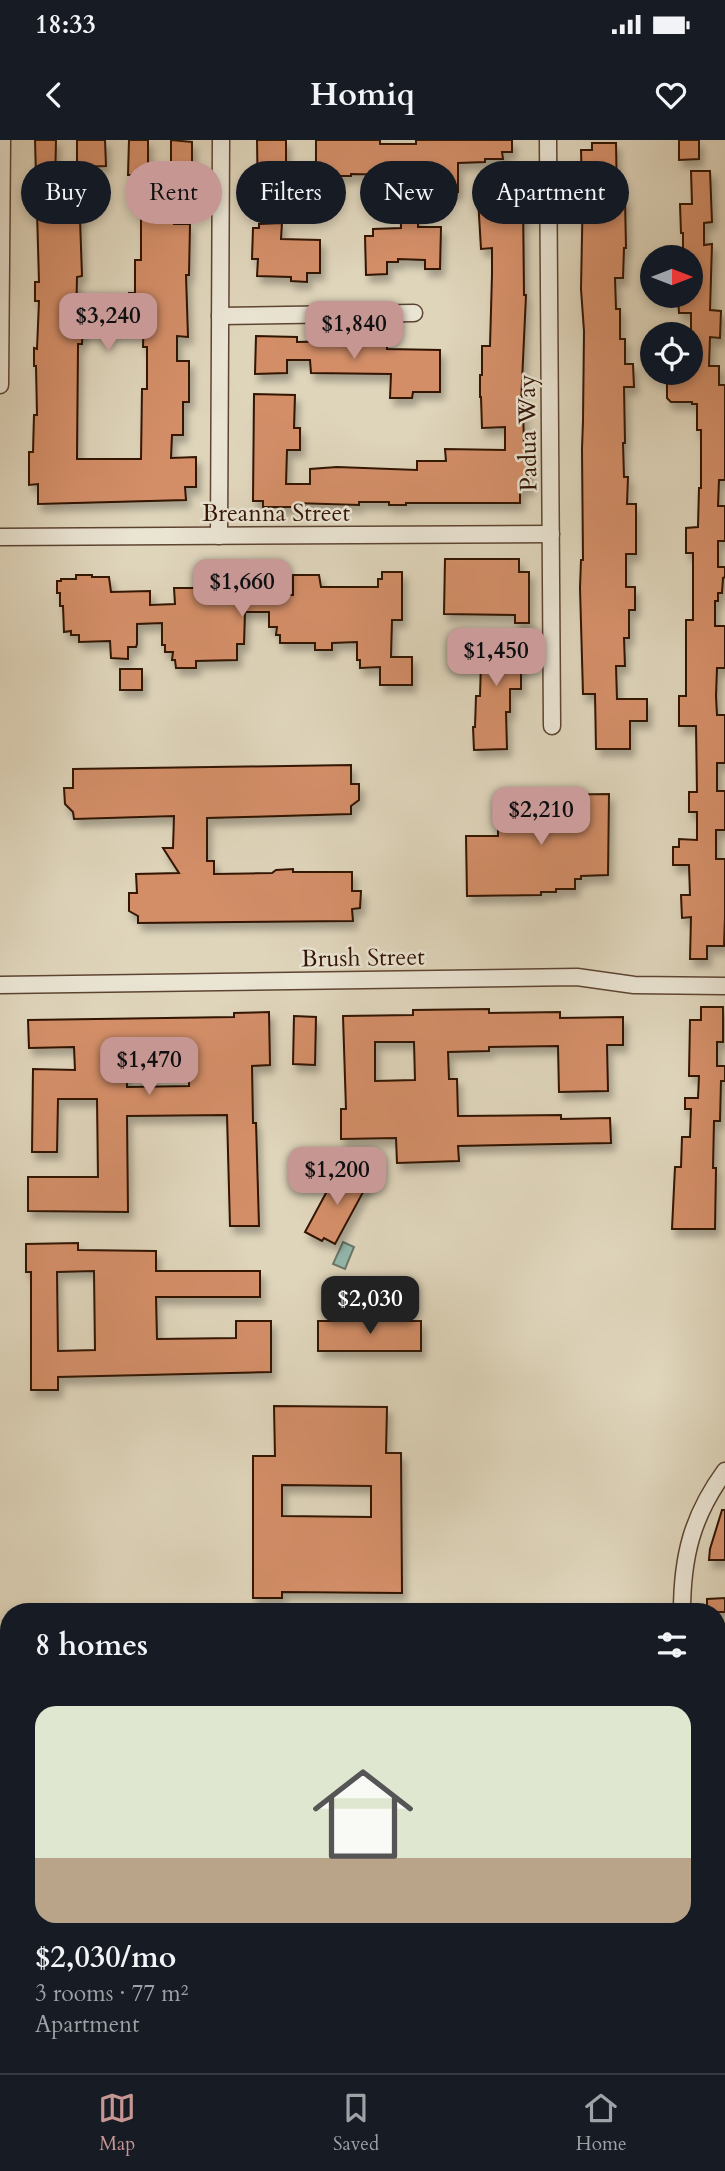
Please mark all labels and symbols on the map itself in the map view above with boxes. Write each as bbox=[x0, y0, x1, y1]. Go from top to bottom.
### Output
north arrow bbox=[640, 245, 704, 308]
pin: $3,240 bbox=[51, 294, 165, 353]
pin: $1,840 bbox=[297, 302, 411, 361]
street label: Padua Way bbox=[510, 374, 546, 492]
street label: Breanna Street bbox=[202, 497, 351, 530]
pin: $1,660 bbox=[185, 560, 299, 619]
pin: $1,450 bbox=[439, 629, 553, 688]
pin: $2,210 bbox=[484, 788, 598, 847]
street label: Brush Street bbox=[301, 940, 426, 976]
pin: $1,470 bbox=[92, 1038, 206, 1097]
pin: $1,200 bbox=[280, 1147, 394, 1207]
pin: $2,030 bbox=[313, 1276, 427, 1336]

